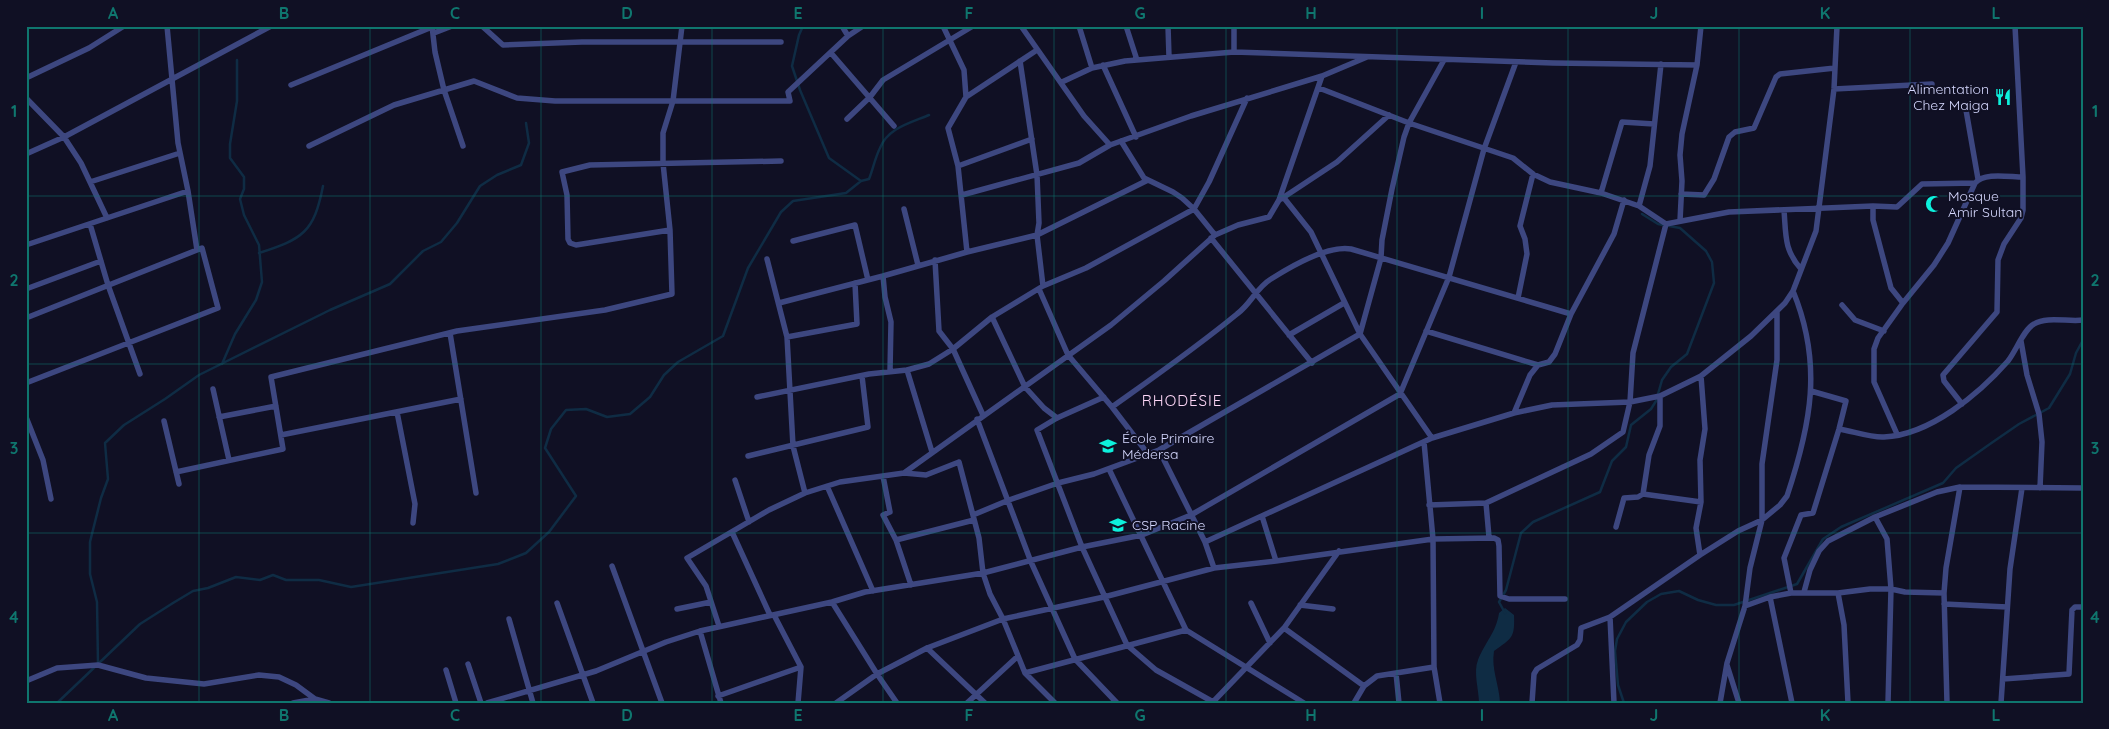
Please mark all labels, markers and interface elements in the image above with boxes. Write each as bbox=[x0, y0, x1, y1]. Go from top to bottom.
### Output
text: A bbox=[108, 3, 119, 23]
text: B bbox=[279, 3, 289, 23]
text: C bbox=[450, 3, 460, 23]
text: D bbox=[621, 3, 633, 23]
text: E bbox=[793, 3, 803, 23]
text: F bbox=[965, 3, 974, 23]
text: G bbox=[1134, 3, 1146, 23]
text: H bbox=[1305, 3, 1317, 23]
text: I bbox=[1480, 3, 1484, 23]
text: J bbox=[1650, 3, 1658, 23]
text: K bbox=[1820, 3, 1830, 23]
text: L bbox=[1992, 3, 2001, 23]
place label: Alimentation Chez Maiga bbox=[1907, 80, 1989, 114]
restaurant icon: Alimentation Chez Maiga bbox=[1993, 87, 2013, 107]
text: 1 bbox=[11, 101, 17, 121]
text: 1 bbox=[2092, 101, 2098, 121]
place label: Mosque Amir Sultan bbox=[1948, 187, 2022, 221]
mosque icon: Mosque Amir Sultan bbox=[1924, 194, 1944, 214]
text: 2 bbox=[9, 270, 19, 290]
text: 2 bbox=[2090, 270, 2100, 290]
district label: RHODÉSIE bbox=[1142, 391, 1222, 410]
place label: École Primaire Médersa bbox=[1122, 429, 1215, 463]
school or university icon: École Primaire Médersa bbox=[1098, 436, 1118, 456]
text: 3 bbox=[10, 438, 18, 458]
text: 3 bbox=[2091, 438, 2099, 458]
school or university icon: CSP Racine bbox=[1108, 515, 1128, 535]
place label: CSP Racine bbox=[1132, 516, 1205, 534]
text: 4 bbox=[9, 607, 19, 627]
text: 4 bbox=[2090, 607, 2100, 627]
text: A bbox=[108, 705, 119, 725]
text: B bbox=[279, 705, 289, 725]
text: C bbox=[450, 705, 460, 725]
text: D bbox=[621, 705, 633, 725]
text: E bbox=[793, 705, 803, 725]
text: F bbox=[965, 705, 974, 725]
text: G bbox=[1134, 705, 1146, 725]
text: H bbox=[1305, 705, 1317, 725]
text: I bbox=[1480, 705, 1484, 725]
text: J bbox=[1650, 705, 1658, 725]
text: K bbox=[1820, 705, 1830, 725]
text: L bbox=[1992, 705, 2001, 725]

